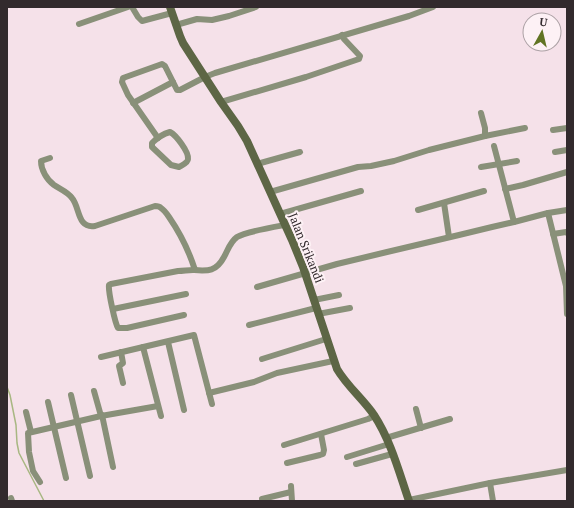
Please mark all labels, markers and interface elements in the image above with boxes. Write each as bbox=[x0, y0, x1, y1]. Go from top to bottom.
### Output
north arrow bbox=[522, 12, 562, 52]
text: U bbox=[539, 15, 548, 30]
street label: Jalan Srikandi bbox=[286, 211, 327, 285]

